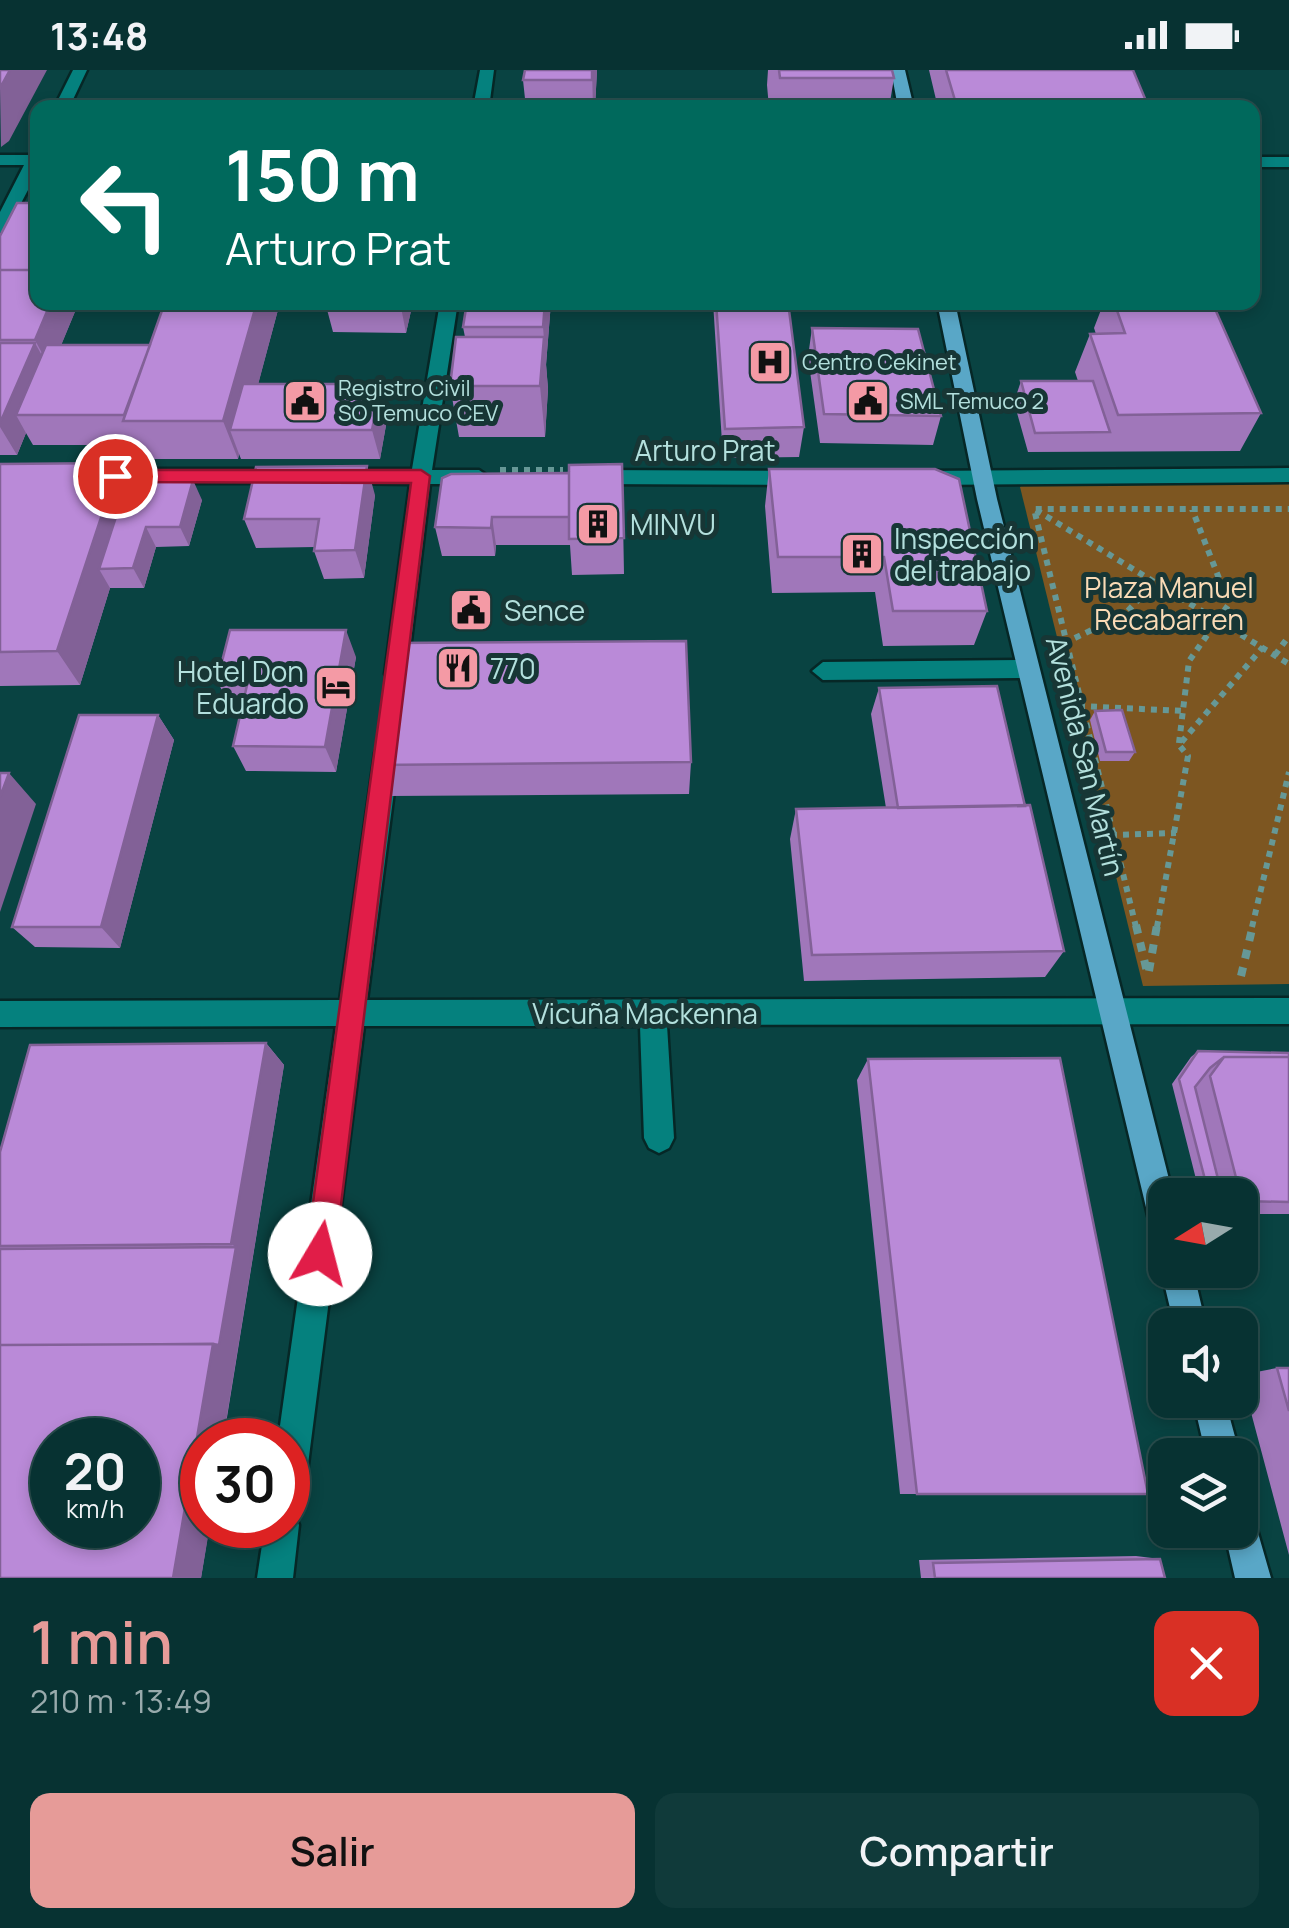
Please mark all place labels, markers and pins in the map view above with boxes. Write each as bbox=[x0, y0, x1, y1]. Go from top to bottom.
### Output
hospital icon: Centro Cekinet bbox=[747, 339, 793, 385]
place label: Centro Cekinet bbox=[802, 347, 957, 377]
place label: Registro Civil SO Temuco CEV bbox=[338, 373, 499, 428]
public building icon: Registro Civil SO Temuco CEV bbox=[282, 378, 328, 424]
public building icon: SML Temuco 2 bbox=[845, 378, 891, 424]
place label: SML Temuco 2 bbox=[900, 386, 1044, 416]
pin bbox=[73, 434, 158, 519]
building icon: MINVU bbox=[575, 501, 621, 547]
place label: MINVU bbox=[630, 505, 716, 543]
place label: Inspección del trabajo bbox=[894, 519, 1035, 589]
building icon: Inspección del trabajo bbox=[839, 531, 885, 577]
public building icon: Sence bbox=[448, 587, 494, 633]
place label: Sence bbox=[504, 591, 585, 629]
restaurant icon: 770 bbox=[435, 645, 481, 691]
place label: 770 bbox=[490, 649, 536, 687]
place label: Hotel Don Eduardo bbox=[177, 652, 304, 722]
hotel icon: Hotel Don Eduardo bbox=[313, 664, 359, 710]

